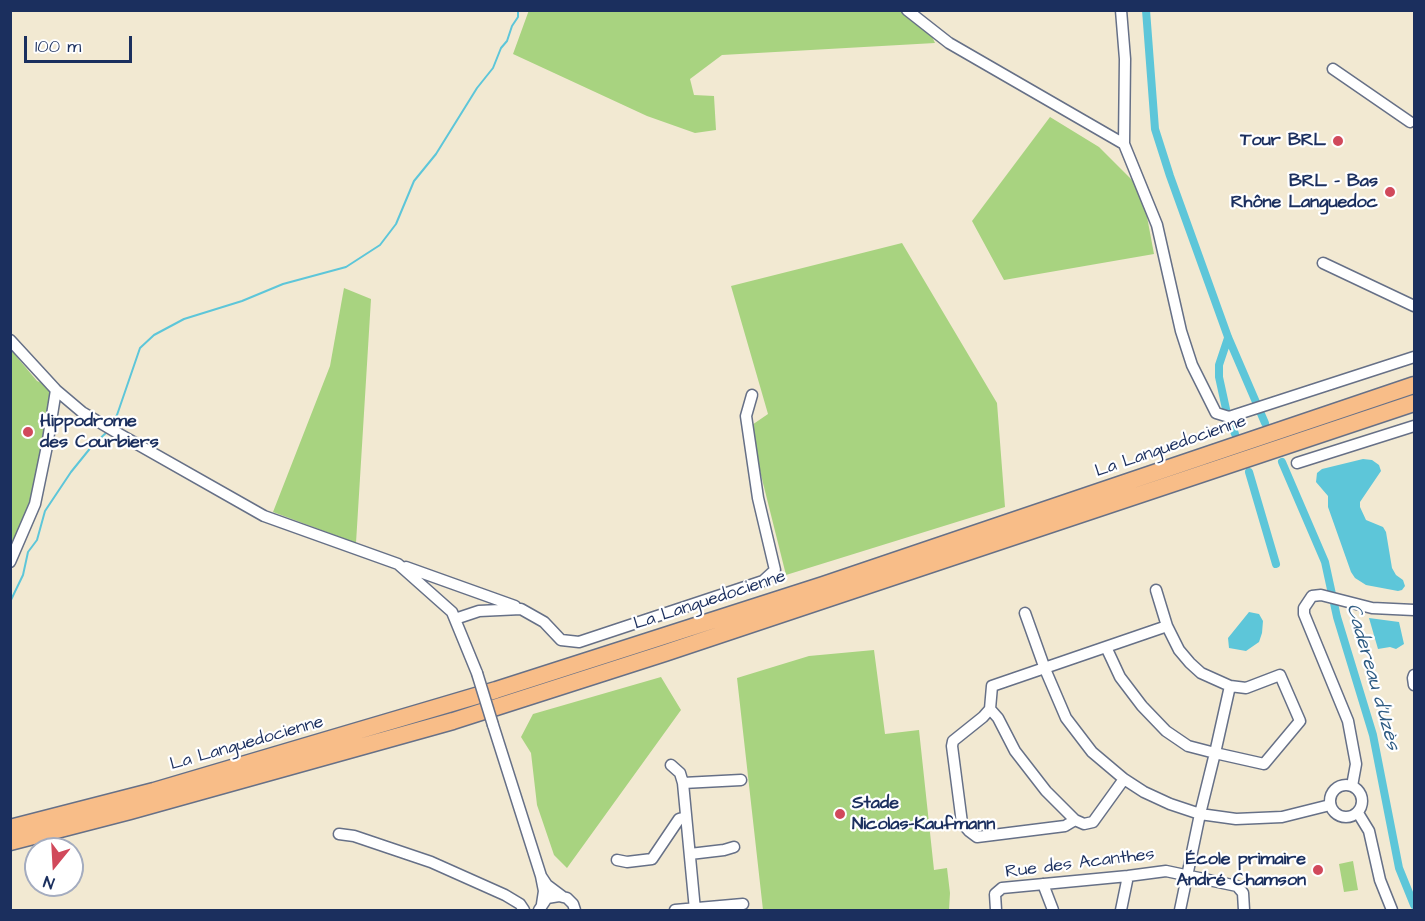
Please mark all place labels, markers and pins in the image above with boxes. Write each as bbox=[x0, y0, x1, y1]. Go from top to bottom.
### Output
place label: Tour BRL bbox=[1240, 130, 1326, 152]
marker: Tour BRL bbox=[1331, 134, 1345, 148]
place label: BRL - Bas Rhône Languedoc bbox=[1231, 171, 1378, 213]
marker: BRL - Bas Rhône Languedoc bbox=[1383, 185, 1397, 199]
place label: Hippodrome des Courbiers bbox=[40, 411, 159, 454]
marker: Hippodrome des Courbiers bbox=[21, 425, 35, 439]
place label: Stade Nicolas-Kaufmann bbox=[852, 793, 995, 836]
marker: Stade Nicolas-Kaufmann bbox=[833, 807, 847, 821]
place label: École primaire André Chamson bbox=[1176, 849, 1306, 892]
marker: École primaire André Chamson bbox=[1311, 863, 1325, 877]

